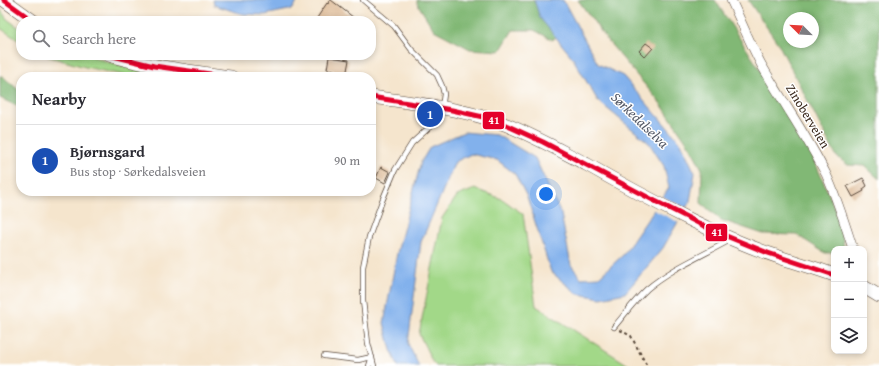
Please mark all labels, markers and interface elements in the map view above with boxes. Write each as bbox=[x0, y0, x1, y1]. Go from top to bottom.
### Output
north arrow bbox=[783, 12, 819, 48]
search box bbox=[16, 16, 376, 60]
icon: search bbox=[30, 27, 52, 49]
text: Search here bbox=[62, 28, 136, 49]
street label: Zinoberveien bbox=[781, 80, 835, 152]
text: Nearby bbox=[32, 86, 86, 111]
water label: Sørkedalselva bbox=[607, 87, 674, 153]
pin: 1 bbox=[417, 99, 443, 129]
line badge: 41 bbox=[482, 111, 505, 130]
text: 41 bbox=[488, 112, 500, 128]
text: Bjørnsgard bbox=[70, 141, 145, 162]
text: 1 bbox=[42, 151, 48, 170]
text: 90 m bbox=[334, 151, 360, 170]
text: Bus stop · Sørkedalsveien bbox=[70, 162, 206, 181]
your location bbox=[536, 184, 556, 204]
line badge: 41 bbox=[705, 223, 728, 242]
text: 41 bbox=[711, 224, 723, 240]
map controls bbox=[831, 246, 867, 354]
button: + bbox=[831, 246, 867, 282]
button: − bbox=[831, 282, 867, 318]
button: layers bbox=[831, 318, 867, 354]

